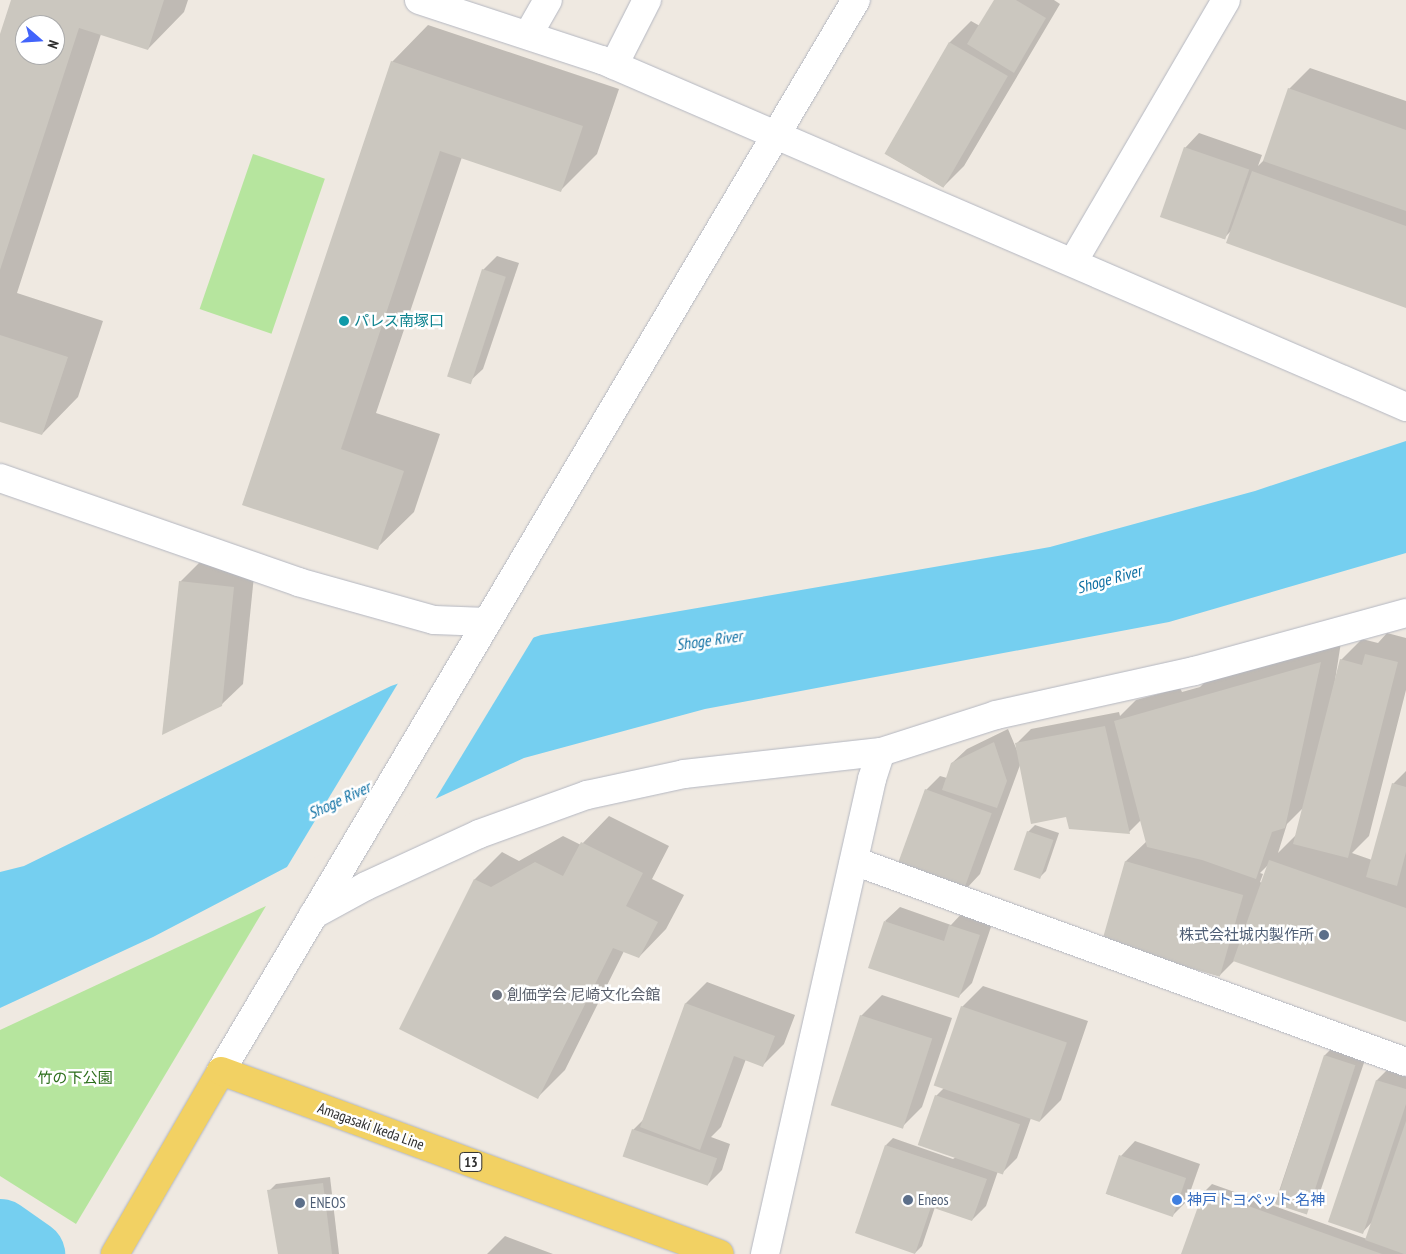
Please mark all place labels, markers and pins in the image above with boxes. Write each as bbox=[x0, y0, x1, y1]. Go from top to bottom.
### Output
place label: パレス南塚口 bbox=[354, 312, 444, 330]
marker: パレス南塚口 bbox=[338, 315, 350, 327]
place label: 株式会社城内製作所 bbox=[1179, 926, 1314, 944]
marker: 株式会社城内製作所 bbox=[1318, 929, 1330, 941]
place label: 創価学会 尼崎文化会館 bbox=[507, 986, 660, 1004]
marker: 創価学会 尼崎文化会館 bbox=[491, 989, 503, 1001]
place label: Eneos bbox=[918, 1191, 949, 1209]
place label: 神戸トヨペット 名神 bbox=[1187, 1191, 1325, 1209]
place label: ENEOS bbox=[310, 1194, 346, 1212]
marker: Eneos bbox=[902, 1194, 914, 1206]
marker: 神戸トヨペット 名神 bbox=[1171, 1194, 1183, 1206]
marker: ENEOS bbox=[294, 1197, 306, 1209]

